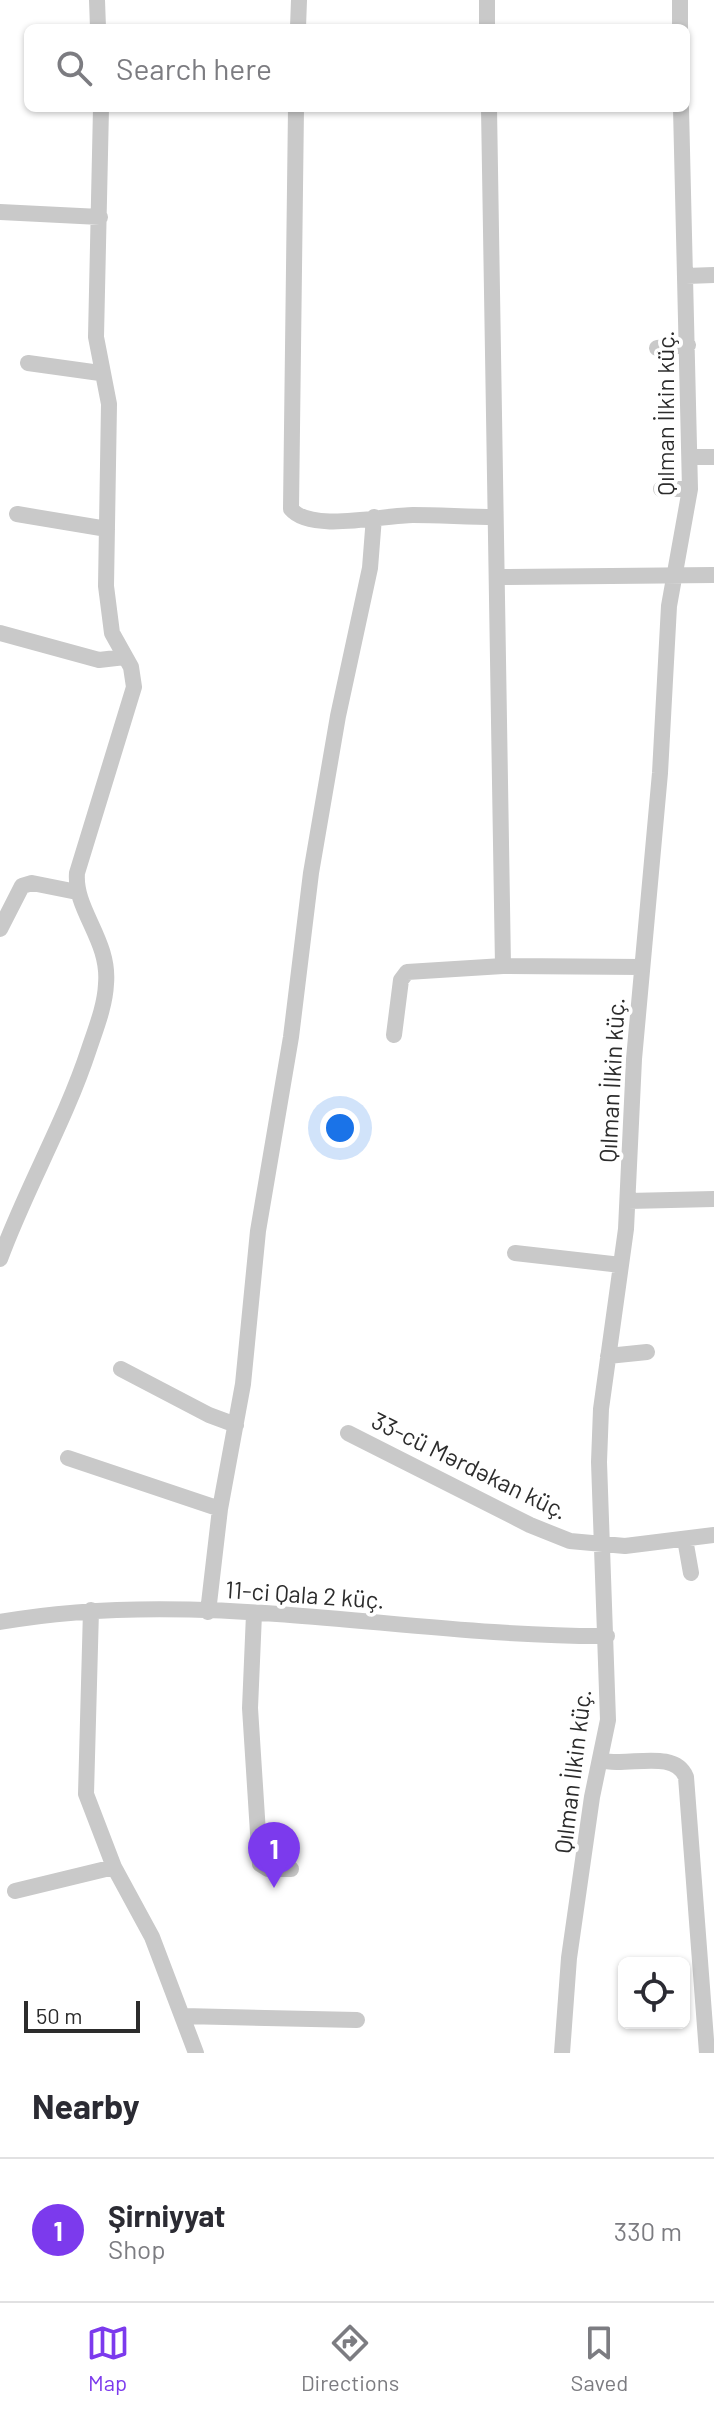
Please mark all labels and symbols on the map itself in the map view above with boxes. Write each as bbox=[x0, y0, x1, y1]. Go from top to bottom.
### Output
street label: Qılman İlkin küç. bbox=[650, 330, 679, 496]
street label: Qılman İlkin küç. bbox=[592, 997, 630, 1163]
your location bbox=[320, 1108, 360, 1148]
street label: 33-cü Mərdəkan küç. bbox=[367, 1405, 573, 1525]
street label: 11-ci Qala 2 küç. bbox=[224, 1574, 386, 1614]
street label: Qılman İlkin küç. bbox=[548, 1687, 596, 1855]
pin: 1 bbox=[248, 1822, 300, 1888]
scale bar bbox=[24, 1997, 140, 2033]

